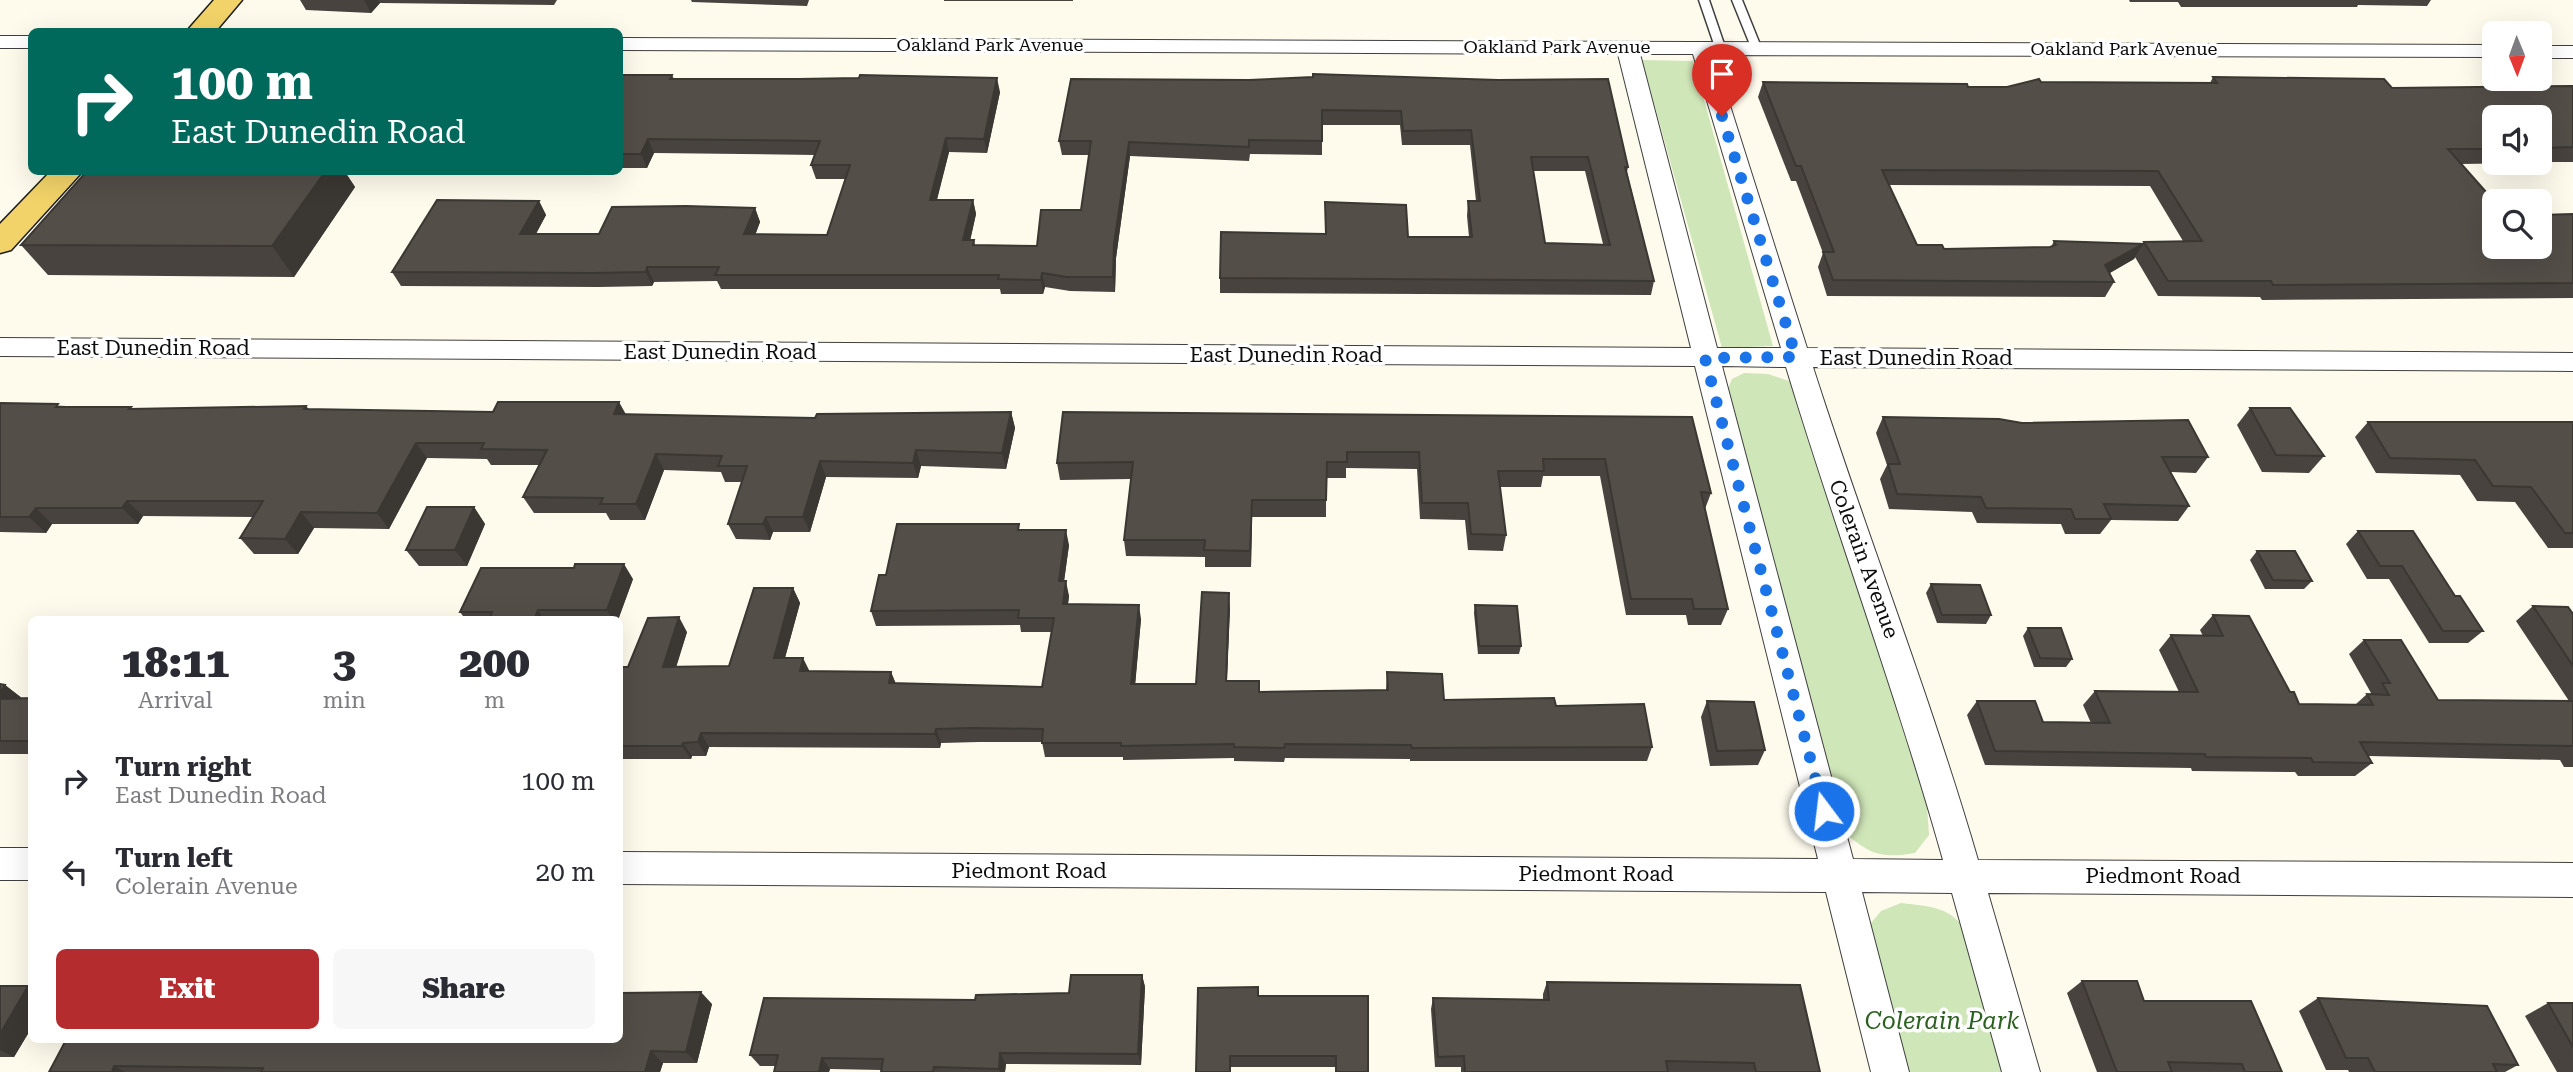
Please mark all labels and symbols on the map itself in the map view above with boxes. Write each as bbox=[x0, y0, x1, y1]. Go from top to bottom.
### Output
north arrow bbox=[2482, 21, 2552, 91]
street label: Oakland Park Avenue bbox=[897, 34, 1083, 55]
street label: Oakland Park Avenue bbox=[1464, 36, 1650, 57]
street label: Oakland Park Avenue bbox=[2031, 38, 2217, 59]
pin bbox=[1692, 44, 1752, 116]
street label: East Dunedin Road bbox=[56, 336, 250, 360]
street label: East Dunedin Road bbox=[623, 340, 817, 364]
street label: East Dunedin Road bbox=[1189, 343, 1383, 367]
street label: East Dunedin Road bbox=[1819, 346, 2013, 370]
street label: Colerain Avenue bbox=[1824, 477, 1904, 641]
position arrow bbox=[1787, 774, 1861, 848]
street label: Piedmont Road bbox=[951, 859, 1107, 883]
street label: Piedmont Road bbox=[1518, 862, 1674, 886]
street label: Piedmont Road bbox=[2085, 864, 2241, 888]
park label: Colerain Park bbox=[1865, 1007, 2019, 1035]

